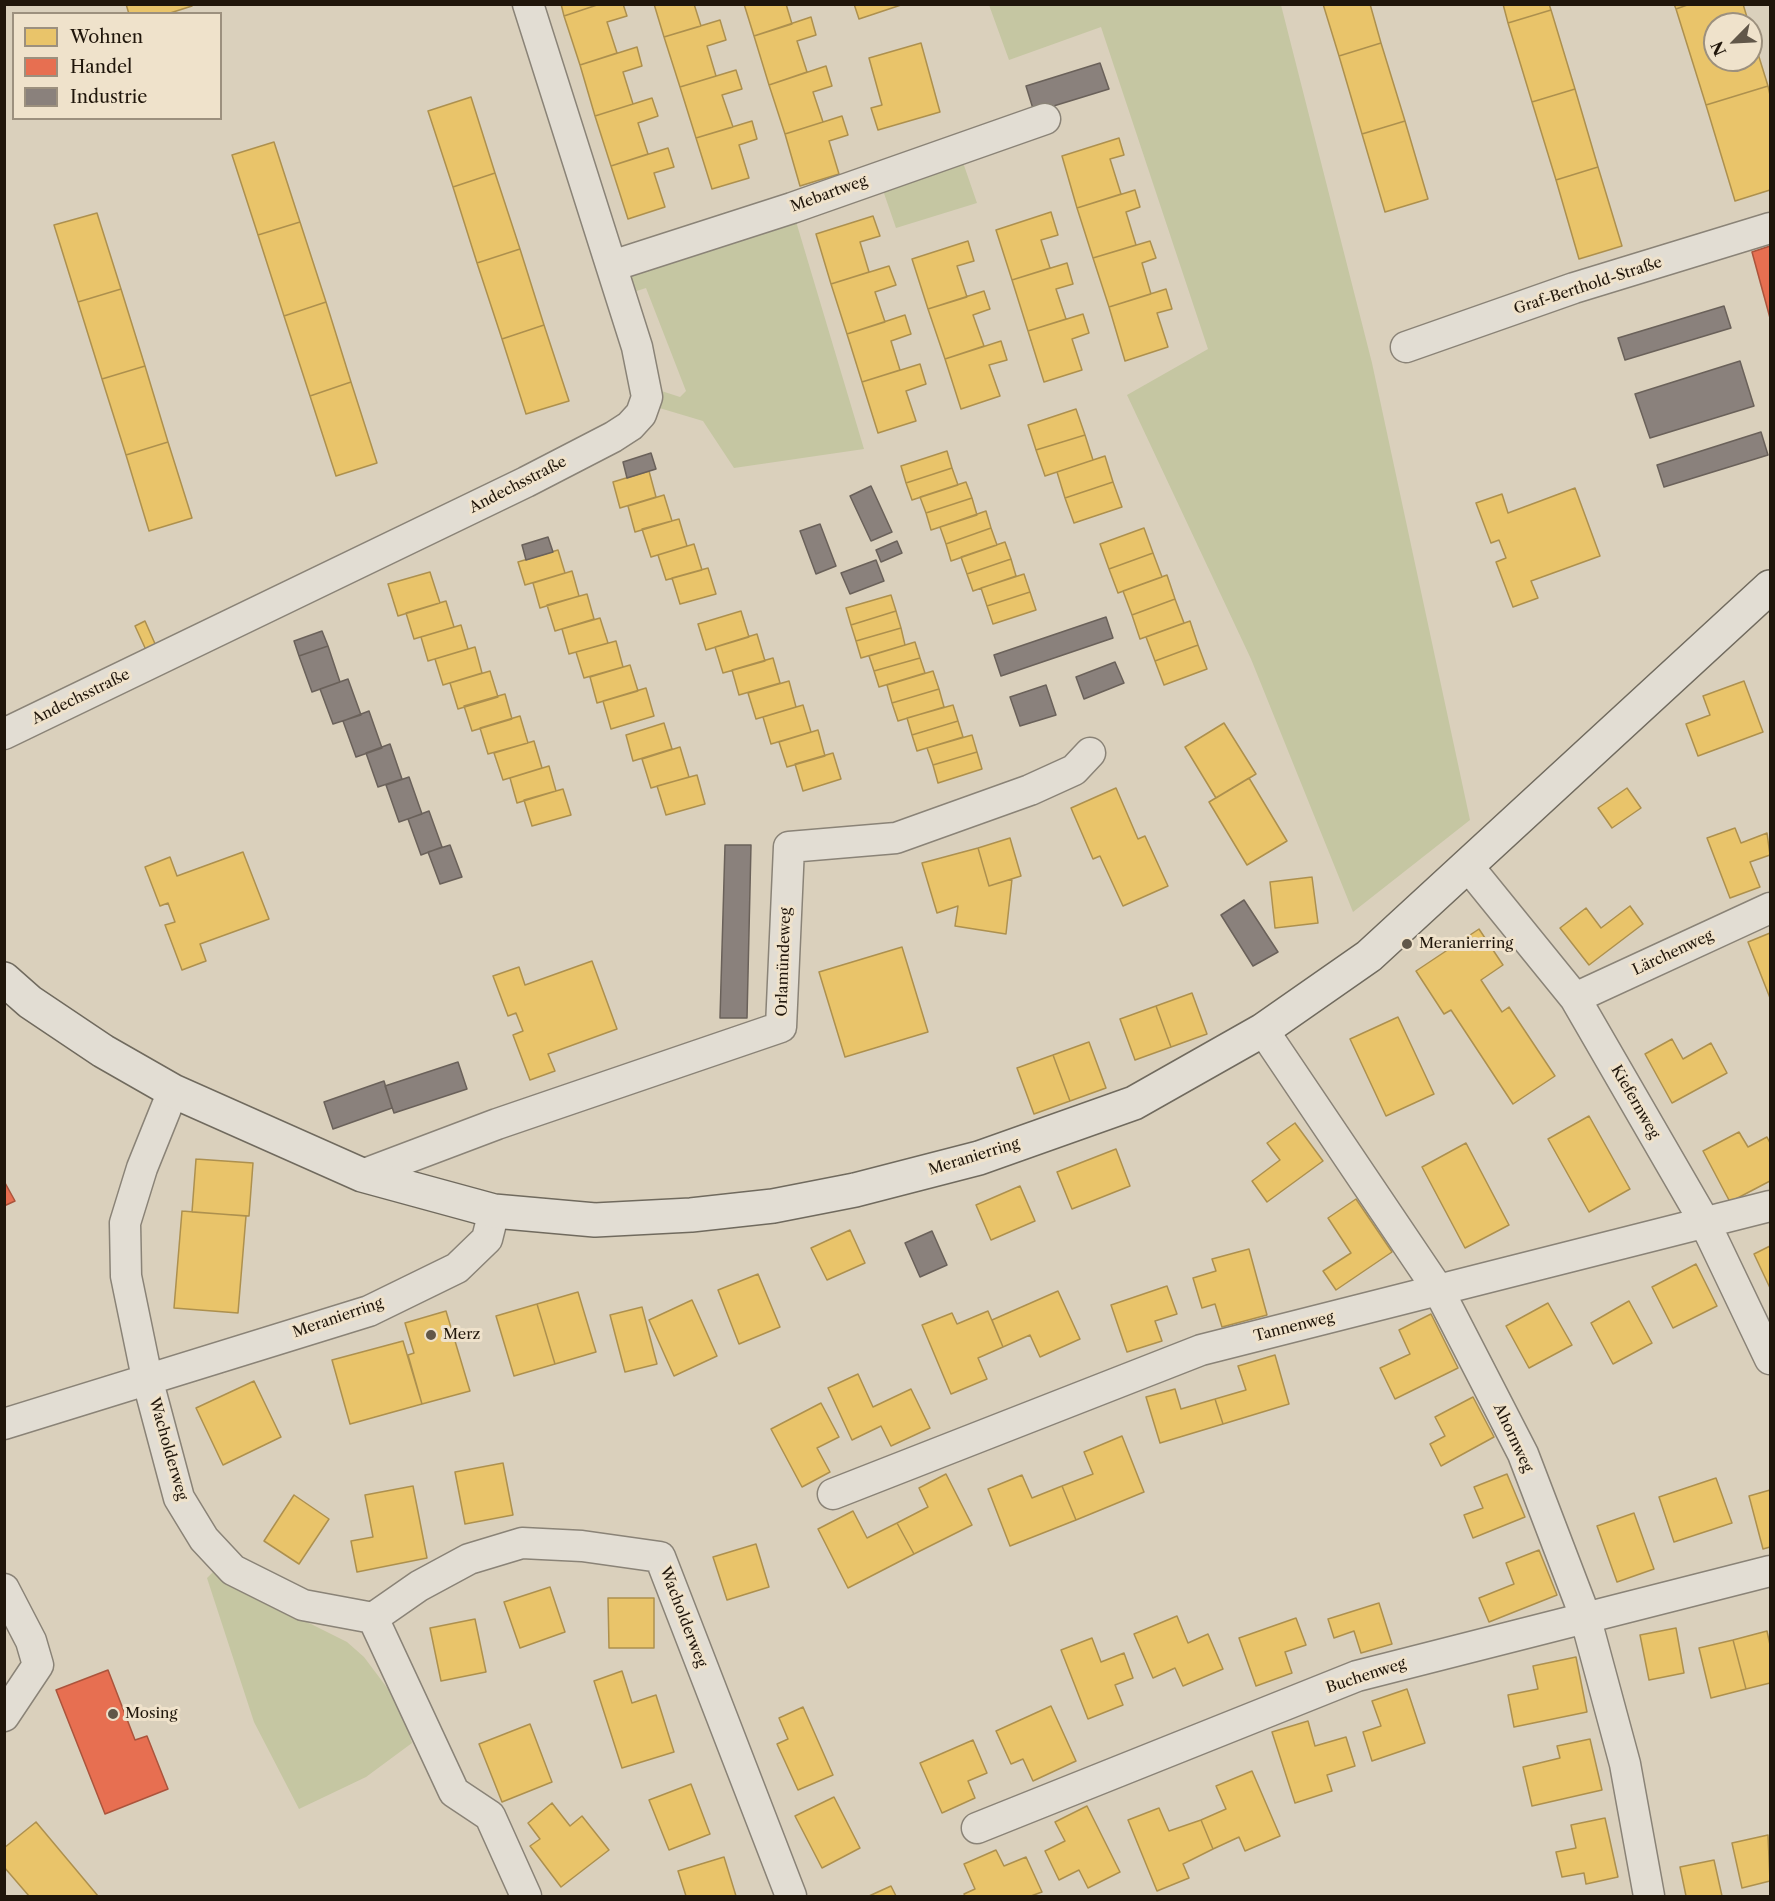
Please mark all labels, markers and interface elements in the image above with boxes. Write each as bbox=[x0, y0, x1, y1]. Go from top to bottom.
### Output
legend bbox=[12, 12, 222, 120]
north arrow bbox=[1703, 12, 1763, 72]
text: Wohnen bbox=[70, 26, 143, 48]
text: N bbox=[1706, 38, 1730, 59]
text: Handel bbox=[70, 56, 132, 78]
text: Industrie bbox=[70, 86, 147, 108]
street label: Mebartweg bbox=[788, 172, 870, 216]
street label: Graf-Berthold-Straße bbox=[1512, 254, 1664, 318]
street label: Andechsstraße bbox=[466, 453, 570, 517]
street label: Andechsstraße bbox=[29, 666, 133, 728]
street label: Orlamündeweg bbox=[773, 907, 795, 1017]
street label: Lärchenweg bbox=[1630, 926, 1716, 980]
place label: Meranierring bbox=[1419, 935, 1513, 953]
marker: Meranierring bbox=[1400, 937, 1414, 951]
street label: Kiefernweg bbox=[1607, 1062, 1663, 1142]
street label: Meranierring bbox=[926, 1135, 1022, 1179]
street label: Meranierring bbox=[291, 1294, 385, 1342]
street label: Tannenweg bbox=[1252, 1308, 1336, 1346]
place label: Merz bbox=[443, 1326, 480, 1344]
marker: Merz bbox=[424, 1328, 438, 1342]
street label: Wacholderweg bbox=[145, 1396, 191, 1502]
street label: Ahornweg bbox=[1489, 1401, 1537, 1475]
street label: Wacholderweg bbox=[656, 1564, 710, 1670]
street label: Buchenweg bbox=[1324, 1655, 1408, 1697]
place label: Mosing bbox=[125, 1705, 177, 1723]
marker: Mosing bbox=[106, 1707, 120, 1721]

